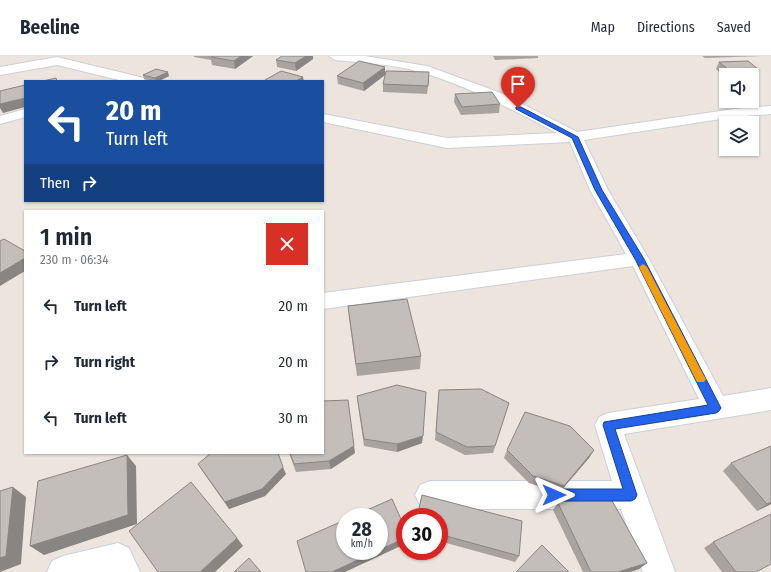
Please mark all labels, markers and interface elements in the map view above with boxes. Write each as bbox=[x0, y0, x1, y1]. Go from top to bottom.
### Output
text: Beeline bbox=[20, 16, 80, 39]
text: Map bbox=[591, 19, 615, 36]
text: Directions bbox=[637, 19, 695, 36]
text: Saved bbox=[717, 19, 751, 36]
pin bbox=[501, 67, 535, 108]
map controls bbox=[719, 68, 759, 156]
button: sound bbox=[719, 68, 759, 108]
icon: arrive bbox=[507, 73, 529, 95]
text: 20 m bbox=[106, 94, 161, 127]
icon: left bbox=[40, 96, 92, 148]
button: layers bbox=[719, 116, 759, 156]
text: Turn left bbox=[106, 128, 168, 150]
icon: right bbox=[78, 172, 100, 194]
text: Then bbox=[40, 174, 70, 192]
text: 1 min bbox=[40, 223, 92, 251]
button: close bbox=[266, 223, 308, 265]
text: 230 m · 06:34 bbox=[40, 252, 108, 267]
icon: left bbox=[40, 295, 62, 317]
text: Turn left bbox=[74, 297, 127, 315]
text: 20 m bbox=[279, 297, 308, 315]
icon: right bbox=[40, 351, 62, 373]
text: Turn right bbox=[74, 353, 135, 371]
text: 20 m bbox=[279, 353, 308, 371]
icon: left bbox=[40, 407, 62, 429]
text: Turn left bbox=[74, 409, 127, 427]
text: 30 m bbox=[278, 409, 308, 427]
position arrow bbox=[533, 474, 575, 516]
speed limit sign: 30 bbox=[396, 508, 448, 560]
text: 28 bbox=[352, 517, 372, 541]
text: km/h bbox=[351, 538, 373, 550]

